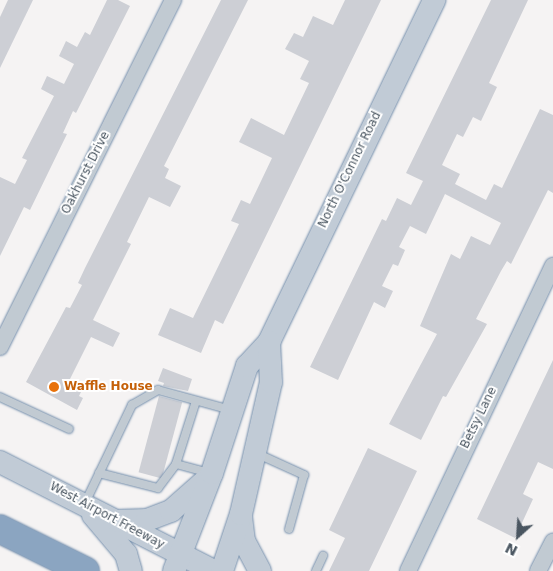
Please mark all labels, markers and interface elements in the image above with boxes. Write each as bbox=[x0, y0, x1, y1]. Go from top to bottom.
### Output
street label: North O'Connor Road bbox=[316, 110, 384, 230]
street label: Oakhurst Drive bbox=[59, 129, 113, 217]
place label: Waffle House bbox=[64, 380, 153, 394]
marker: Waffle House bbox=[48, 381, 60, 393]
street label: Betsy Lane bbox=[458, 385, 500, 451]
street label: West Airport Freeway bbox=[47, 480, 167, 552]
north arrow bbox=[493, 511, 543, 561]
text: N bbox=[503, 540, 520, 559]

